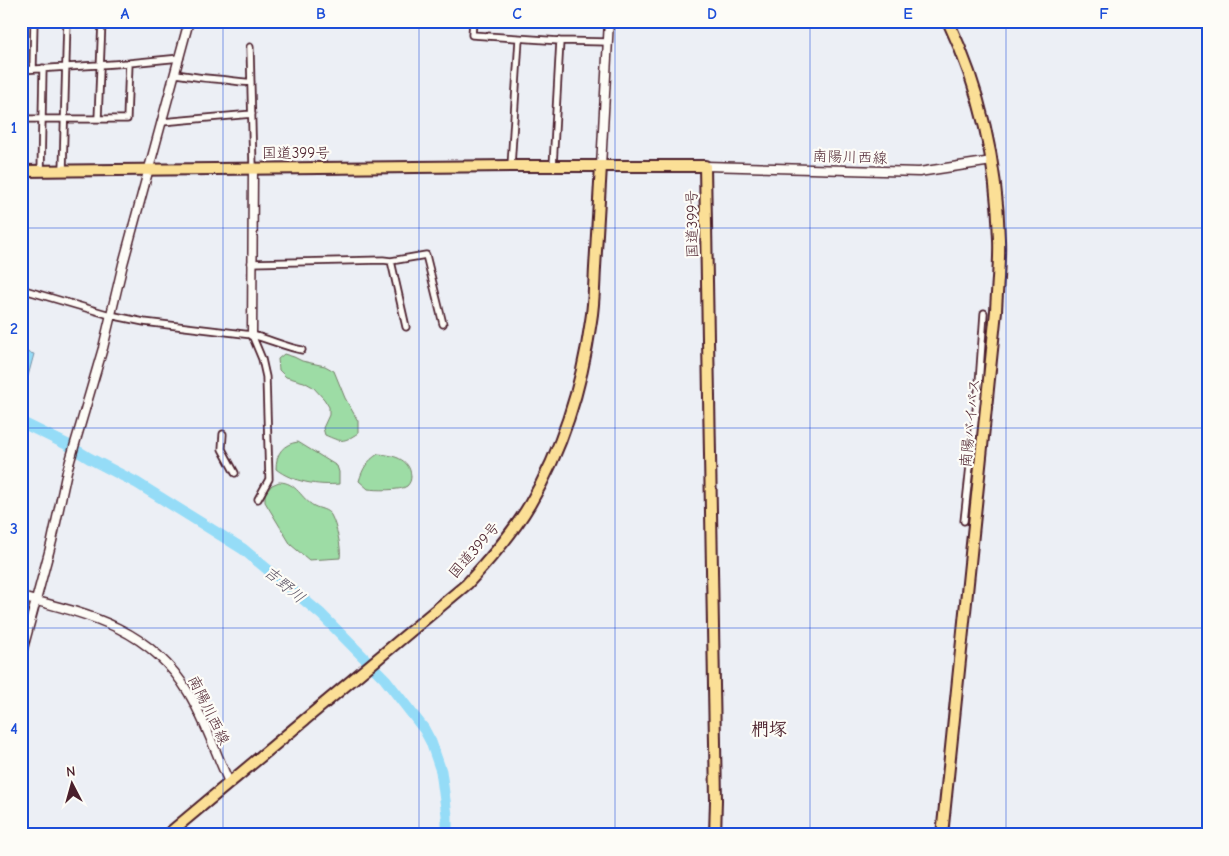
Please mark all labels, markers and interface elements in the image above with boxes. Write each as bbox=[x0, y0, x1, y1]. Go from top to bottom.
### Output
text: A bbox=[121, 5, 130, 23]
text: B bbox=[316, 5, 326, 23]
text: C bbox=[512, 5, 522, 23]
text: D bbox=[707, 5, 717, 23]
text: E bbox=[903, 5, 913, 23]
text: F bbox=[1099, 5, 1109, 23]
text: 1 bbox=[11, 119, 17, 137]
street label: 国道399号 bbox=[262, 144, 330, 162]
street label: 南陽川西線 bbox=[812, 147, 888, 167]
street label: 国道399号 bbox=[682, 190, 702, 258]
text: 2 bbox=[10, 320, 18, 338]
street label: 南陽バイパス bbox=[956, 377, 984, 469]
street label: 国道399号 bbox=[445, 518, 503, 582]
text: 3 bbox=[10, 520, 18, 538]
water label: 吉野川 bbox=[260, 562, 309, 607]
street label: 南陽川西線 bbox=[184, 672, 234, 748]
district label: 椚塚 bbox=[751, 719, 787, 740]
text: 4 bbox=[10, 720, 18, 738]
north arrow bbox=[48, 758, 98, 808]
text: N bbox=[65, 763, 76, 780]

